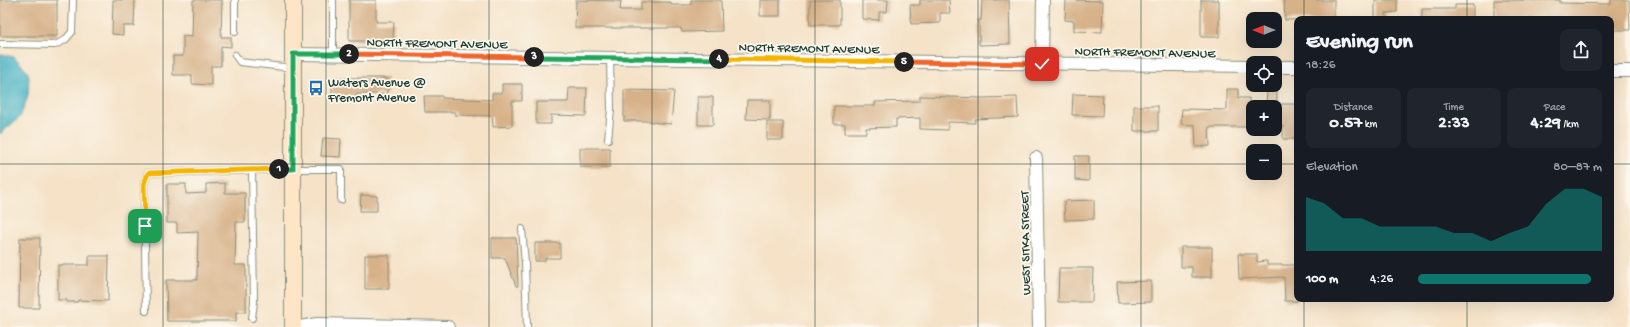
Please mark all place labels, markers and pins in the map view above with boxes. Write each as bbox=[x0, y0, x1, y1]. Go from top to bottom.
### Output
pin: 2 bbox=[339, 44, 359, 64]
pin: 3 bbox=[524, 47, 544, 67]
pin bbox=[1025, 47, 1059, 81]
pin: 4 bbox=[709, 49, 729, 69]
pin: 5 bbox=[894, 52, 914, 72]
place label: Waters Avenue @ Fremont Avenue bbox=[327, 76, 426, 106]
bus stop icon: Waters Avenue @ Fremont Avenue bbox=[307, 79, 325, 97]
pin: 1 bbox=[269, 159, 289, 179]
pin bbox=[128, 209, 162, 243]

